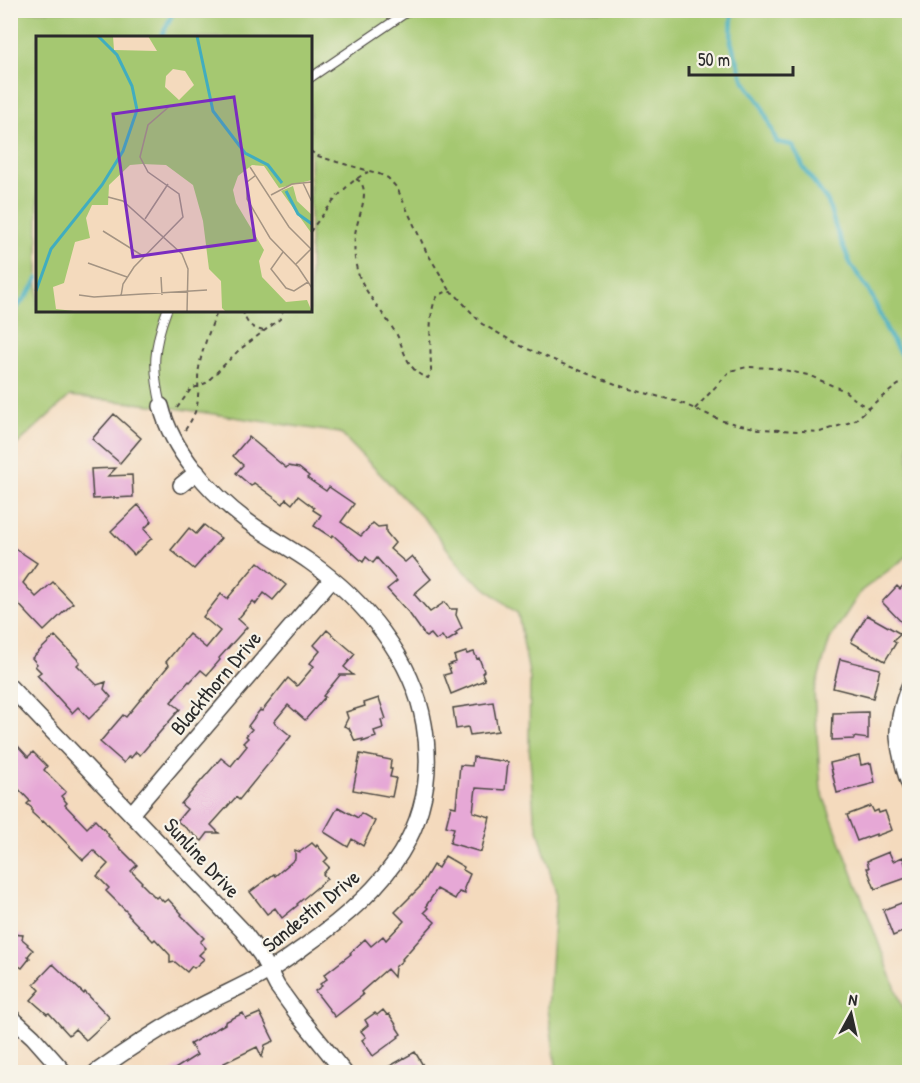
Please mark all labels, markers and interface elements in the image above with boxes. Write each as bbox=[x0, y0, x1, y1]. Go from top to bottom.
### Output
inset map bbox=[36, 36, 312, 312]
scale bar bbox=[689, 39, 792, 77]
text: 50 m bbox=[698, 47, 730, 72]
street label: Blackthorn Drive bbox=[163, 624, 268, 741]
street label: Sunline Drive bbox=[158, 811, 247, 904]
street label: Sandestin Drive bbox=[256, 862, 366, 959]
north arrow bbox=[821, 984, 881, 1044]
text: N bbox=[847, 988, 859, 1011]

